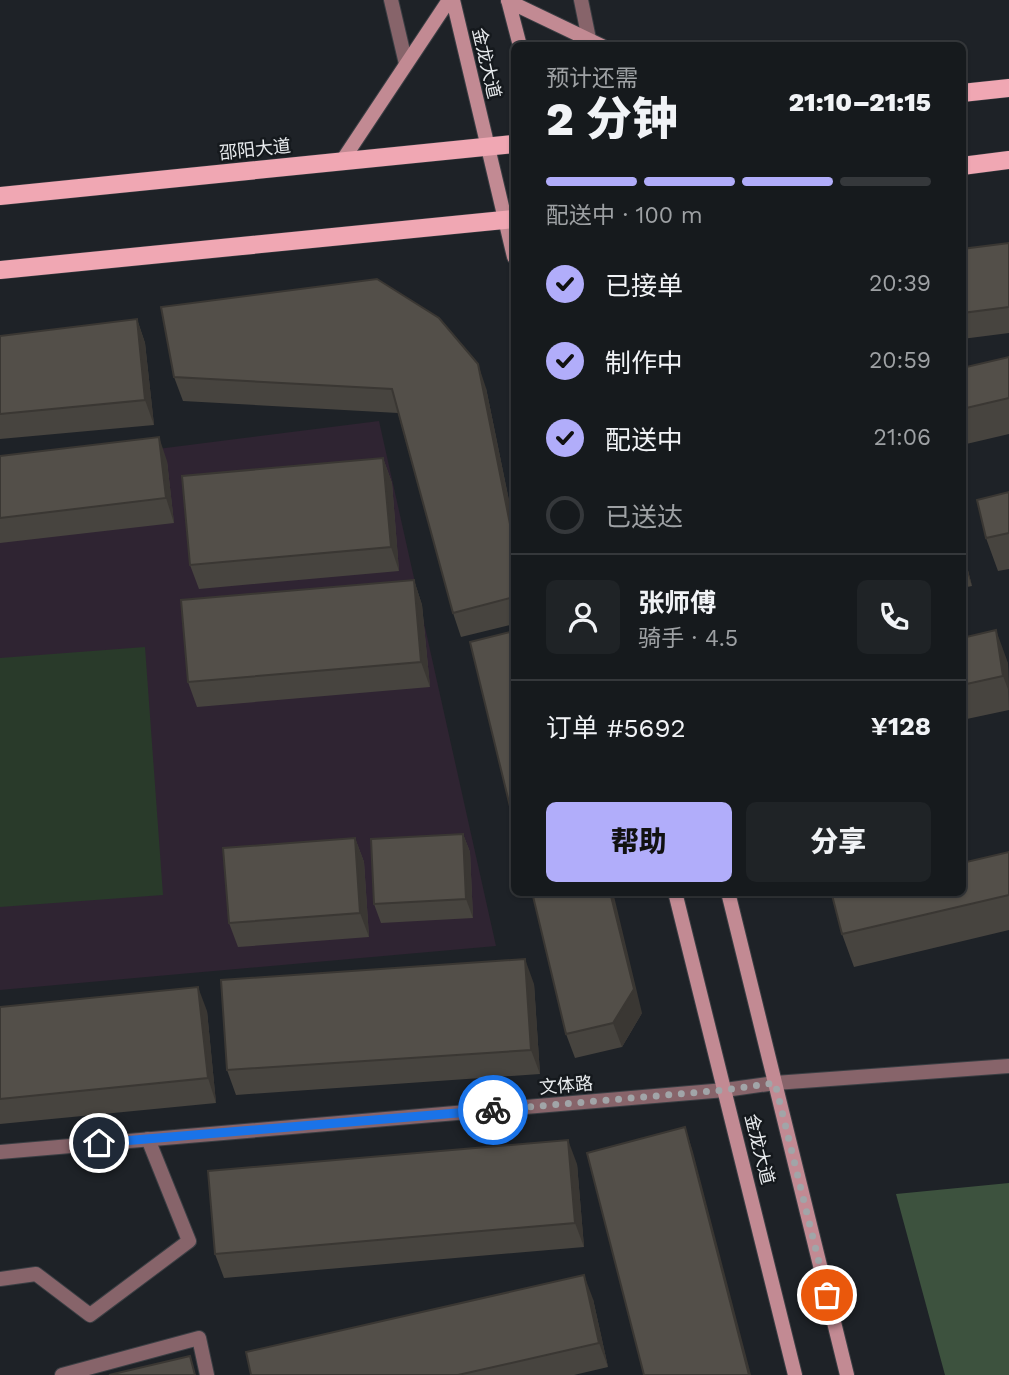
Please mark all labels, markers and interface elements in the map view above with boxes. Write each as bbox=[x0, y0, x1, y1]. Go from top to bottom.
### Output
street label: 金龙大道 bbox=[469, 26, 505, 100]
text: 预计还需 bbox=[546, 65, 638, 92]
text: 21:10–21:15 bbox=[788, 87, 931, 117]
text: 2 分钟 bbox=[546, 92, 678, 146]
street label: 邵阳大道 bbox=[218, 135, 292, 163]
text: 配送中 · 100 m bbox=[546, 202, 703, 229]
icon: check bbox=[546, 265, 584, 303]
text: 20:39 bbox=[869, 270, 931, 297]
text: 已接单 bbox=[605, 271, 683, 301]
icon: check bbox=[546, 342, 584, 380]
text: 20:59 bbox=[869, 347, 931, 374]
text: 制作中 bbox=[605, 348, 683, 378]
icon: check bbox=[546, 419, 584, 457]
text: 21:06 bbox=[874, 424, 931, 451]
text: 配送中 bbox=[605, 425, 683, 455]
text: 已送达 bbox=[605, 502, 683, 532]
button: person bbox=[546, 580, 620, 654]
button: phone bbox=[857, 580, 931, 654]
text: 张师傅 bbox=[638, 588, 716, 618]
text: 骑手 · 4.5 bbox=[638, 625, 738, 652]
text: ¥128 bbox=[871, 711, 931, 741]
text: 订单 #5692 bbox=[546, 713, 686, 743]
button: 帮助 bbox=[546, 802, 732, 882]
button: 分享 bbox=[746, 802, 931, 882]
street label: 文体路 bbox=[538, 1072, 594, 1098]
courier bbox=[458, 1075, 528, 1145]
icon: bike bbox=[474, 1091, 512, 1129]
street label: 金龙大道 bbox=[741, 1112, 779, 1186]
pin bbox=[69, 1113, 129, 1173]
icon: home bbox=[80, 1124, 118, 1162]
pin bbox=[797, 1265, 857, 1325]
icon: bag bbox=[808, 1276, 846, 1314]

